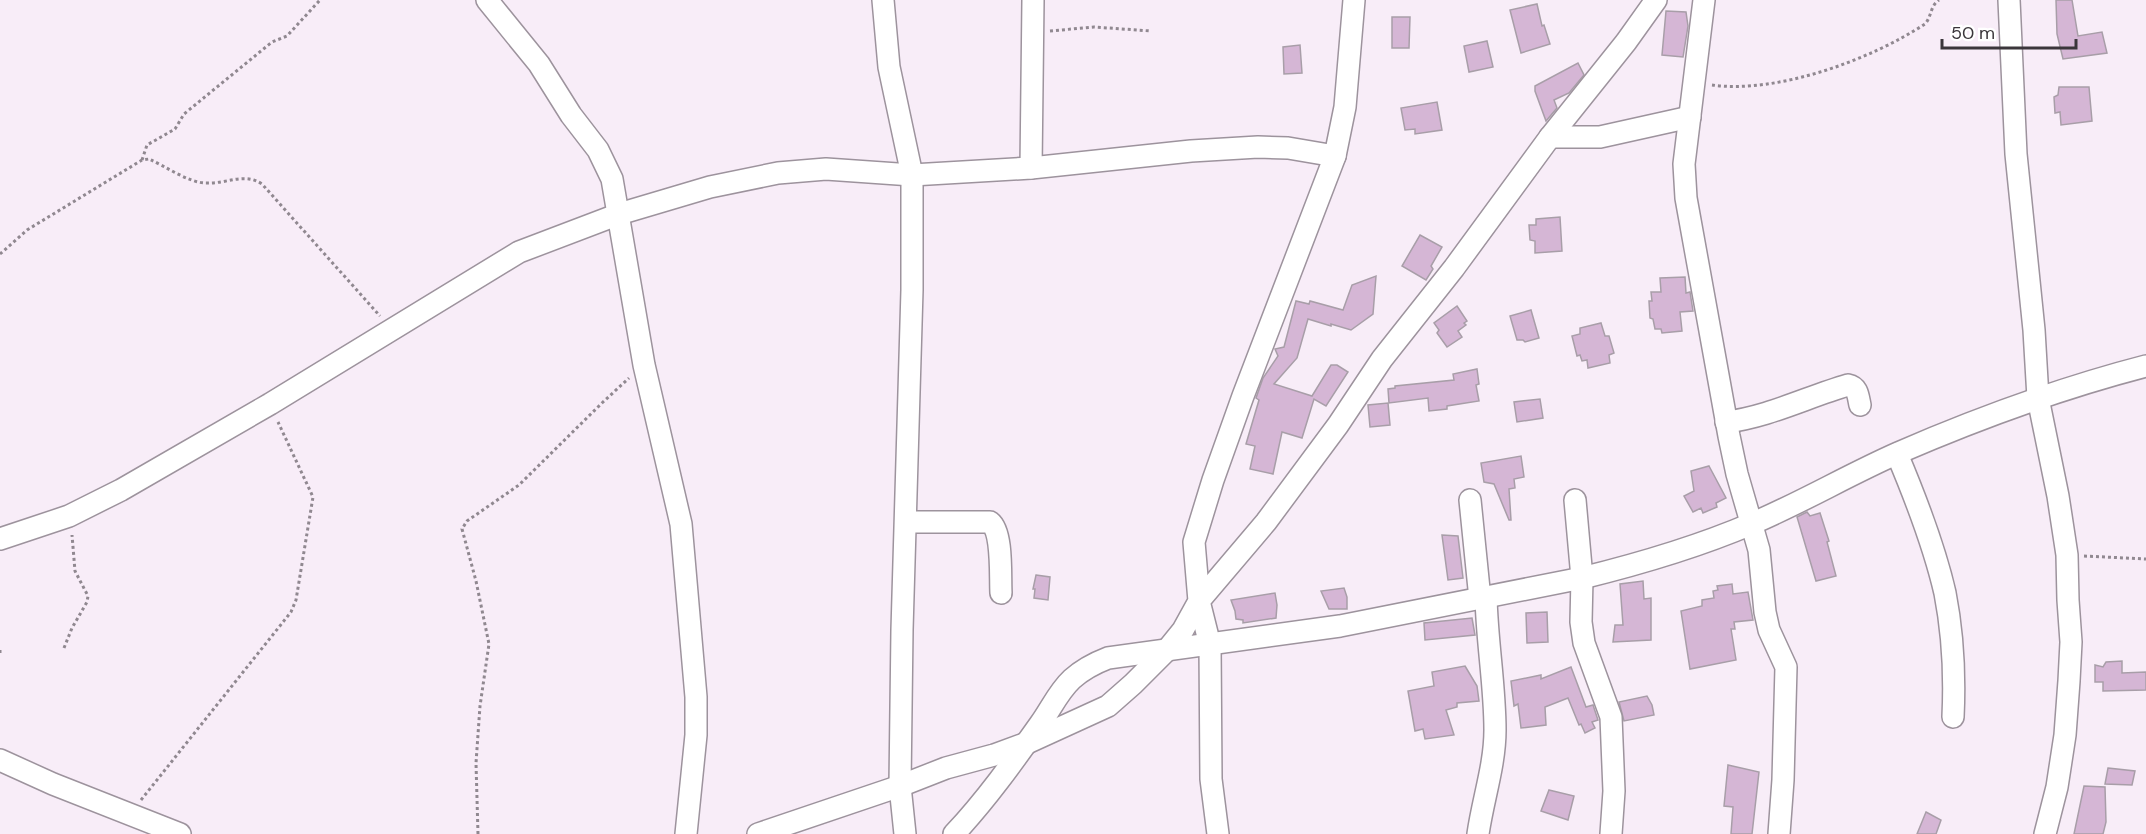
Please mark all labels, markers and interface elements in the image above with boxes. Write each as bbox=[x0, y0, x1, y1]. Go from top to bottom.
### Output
scale bar bbox=[1942, 12, 2076, 50]
text: 50 m bbox=[1951, 21, 1995, 45]

